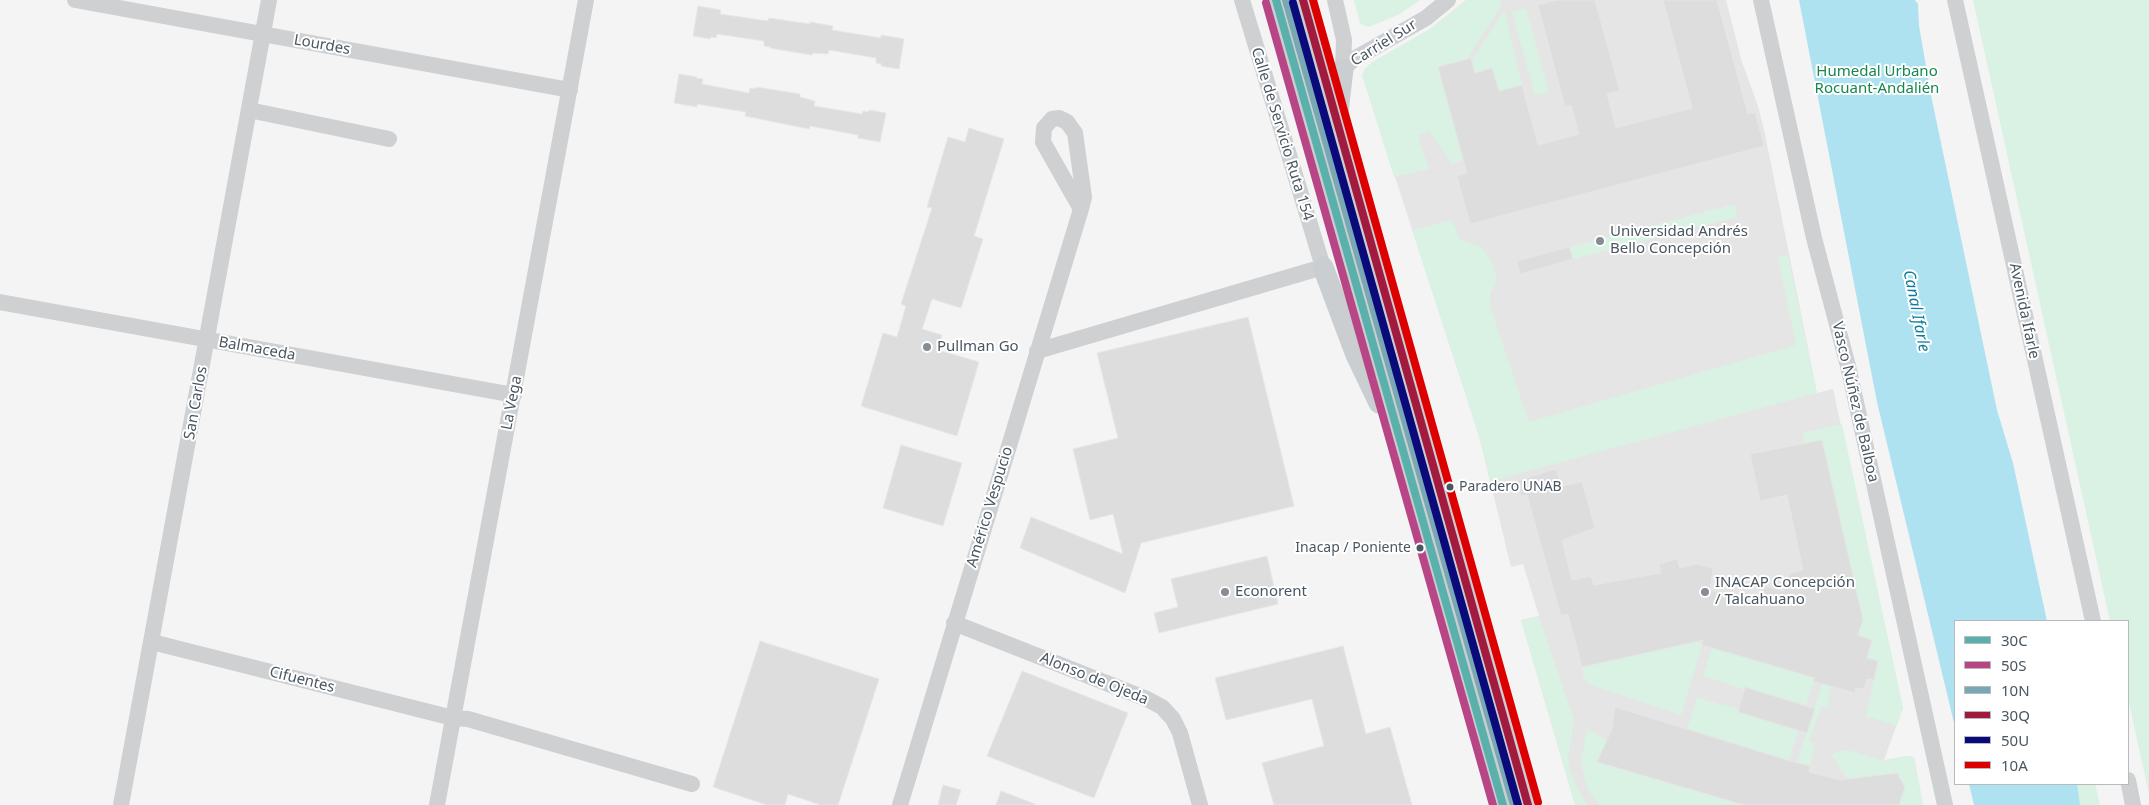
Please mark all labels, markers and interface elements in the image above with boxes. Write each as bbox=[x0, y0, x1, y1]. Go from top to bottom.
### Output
street label: Carriel Sur bbox=[1348, 16, 1420, 70]
street label: Lourdes bbox=[292, 31, 352, 59]
street label: Calle de Servicio Ruta 154 bbox=[1247, 45, 1317, 223]
park label: Humedal Urbano Rocuant-Andalién bbox=[1815, 63, 1939, 98]
place label: Universidad Andrés Bello Concepción bbox=[1610, 223, 1748, 258]
marker: Universidad Andrés Bello Concepción bbox=[1594, 235, 1606, 247]
street label: Avenida Ifarle bbox=[2005, 261, 2043, 361]
water label: Canal Ifarle bbox=[1899, 268, 1933, 354]
street label: Vasco Núñez de Balboa bbox=[1828, 320, 1882, 484]
street label: Balmaceda bbox=[217, 333, 297, 365]
place label: Pullman Go bbox=[937, 338, 1019, 356]
marker: Pullman Go bbox=[921, 341, 933, 353]
street label: San Carlos bbox=[181, 365, 211, 441]
street label: La Vega bbox=[498, 374, 526, 432]
street label: Américo Vespucio bbox=[963, 444, 1017, 570]
place label: Paradero UNAB bbox=[1459, 479, 1562, 495]
marker: Paradero UNAB bbox=[1445, 482, 1455, 492]
place label: Inacap / Poniente bbox=[1295, 540, 1411, 556]
marker: Inacap / Poniente bbox=[1415, 543, 1425, 553]
place label: INACAP Concepción / Talcahuano bbox=[1715, 574, 1855, 609]
place label: Econorent bbox=[1235, 583, 1307, 601]
marker: Econorent bbox=[1219, 586, 1231, 598]
marker: INACAP Concepción / Talcahuano bbox=[1699, 586, 1711, 598]
legend bbox=[1954, 620, 2129, 785]
text: 30C bbox=[2001, 630, 2028, 650]
street label: Alonso de Ojeda bbox=[1037, 649, 1151, 709]
text: 50S bbox=[2001, 655, 2026, 675]
street label: Cifuentes bbox=[268, 663, 336, 697]
text: 10N bbox=[2001, 680, 2030, 700]
text: 30Q bbox=[2001, 705, 2030, 725]
text: 50U bbox=[2001, 730, 2029, 750]
text: 10A bbox=[2001, 755, 2028, 775]

